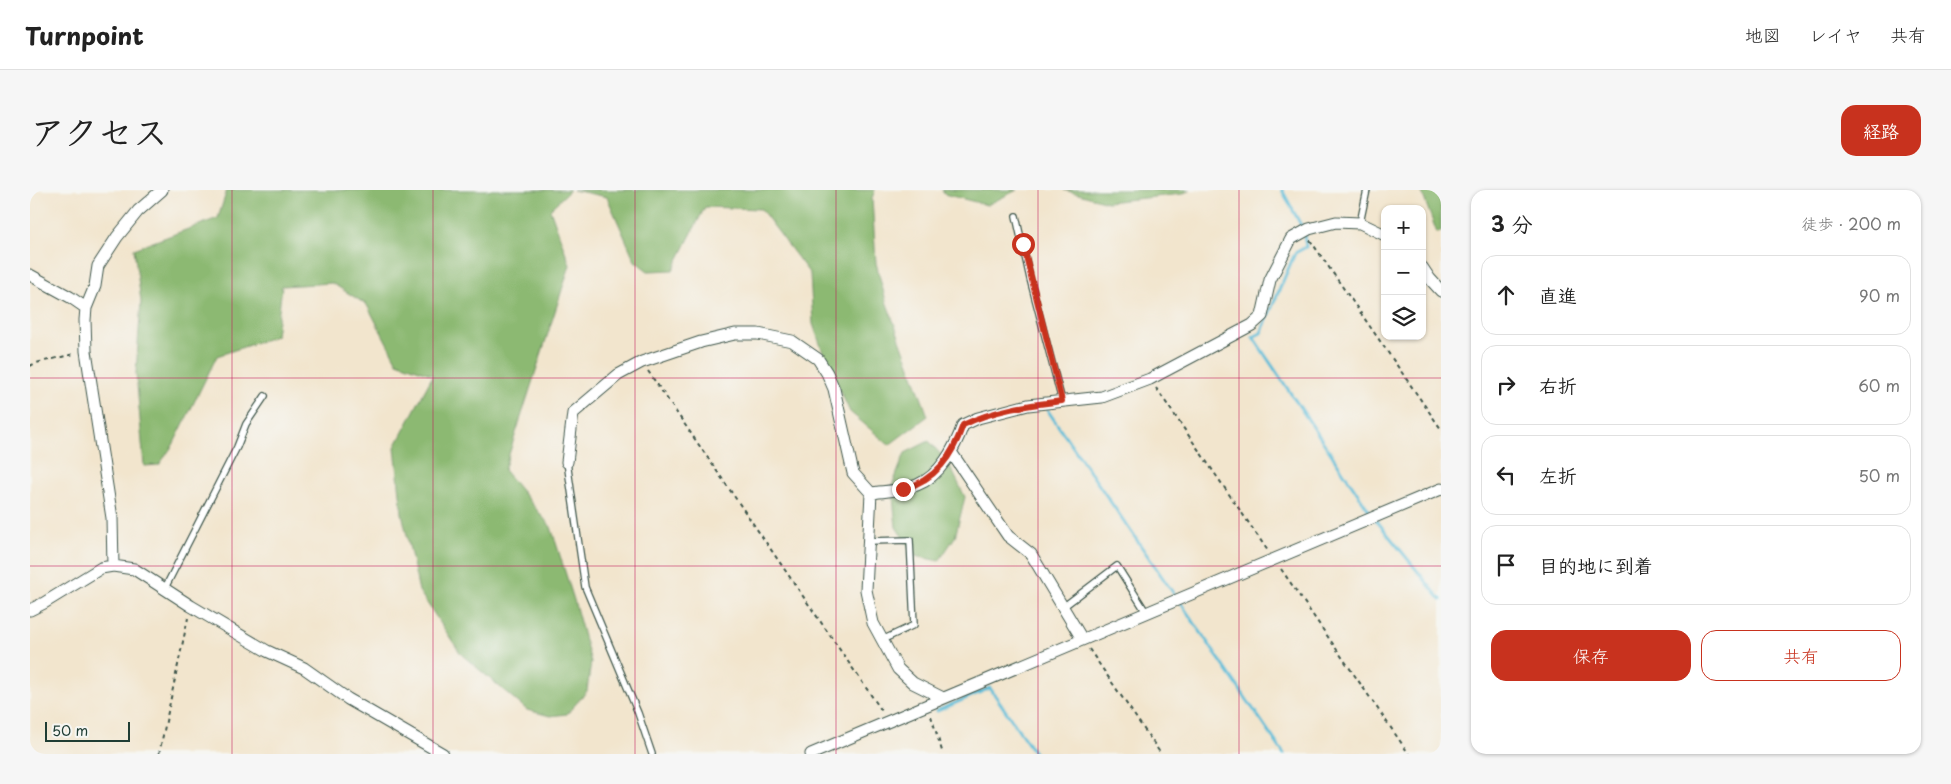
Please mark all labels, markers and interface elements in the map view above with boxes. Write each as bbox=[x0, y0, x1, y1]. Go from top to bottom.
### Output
text: Turnpoint bbox=[25, 17, 144, 53]
text: 地図 bbox=[1745, 21, 1781, 48]
text: レイヤ bbox=[1809, 21, 1862, 48]
text: 共有 bbox=[1890, 21, 1926, 48]
text: アクセス bbox=[30, 104, 168, 157]
button: 経路 bbox=[1841, 105, 1921, 156]
map controls bbox=[1381, 205, 1426, 340]
button: + bbox=[1381, 205, 1426, 250]
text: 3 分 bbox=[1491, 207, 1533, 239]
text: 徒歩 · 200 m bbox=[1802, 211, 1901, 235]
route start bbox=[1012, 233, 1035, 256]
button: − bbox=[1381, 250, 1426, 295]
icon: ahead bbox=[1492, 281, 1520, 309]
text: 直進 bbox=[1539, 281, 1577, 309]
text: 90 m bbox=[1859, 283, 1900, 307]
button: layers bbox=[1381, 295, 1426, 340]
icon: right bbox=[1492, 371, 1520, 399]
text: 右折 bbox=[1539, 371, 1577, 399]
text: 60 m bbox=[1858, 373, 1900, 397]
icon: left bbox=[1492, 461, 1520, 489]
text: 左折 bbox=[1539, 461, 1577, 489]
text: 50 m bbox=[1859, 463, 1900, 487]
route end bbox=[892, 478, 915, 501]
icon: arrive bbox=[1492, 551, 1520, 579]
text: 目的地に到着 bbox=[1539, 551, 1653, 579]
button: 保存 bbox=[1491, 630, 1691, 681]
button: 共有 bbox=[1701, 630, 1901, 681]
scale bar bbox=[45, 719, 130, 742]
text: 50 m bbox=[52, 720, 88, 741]

